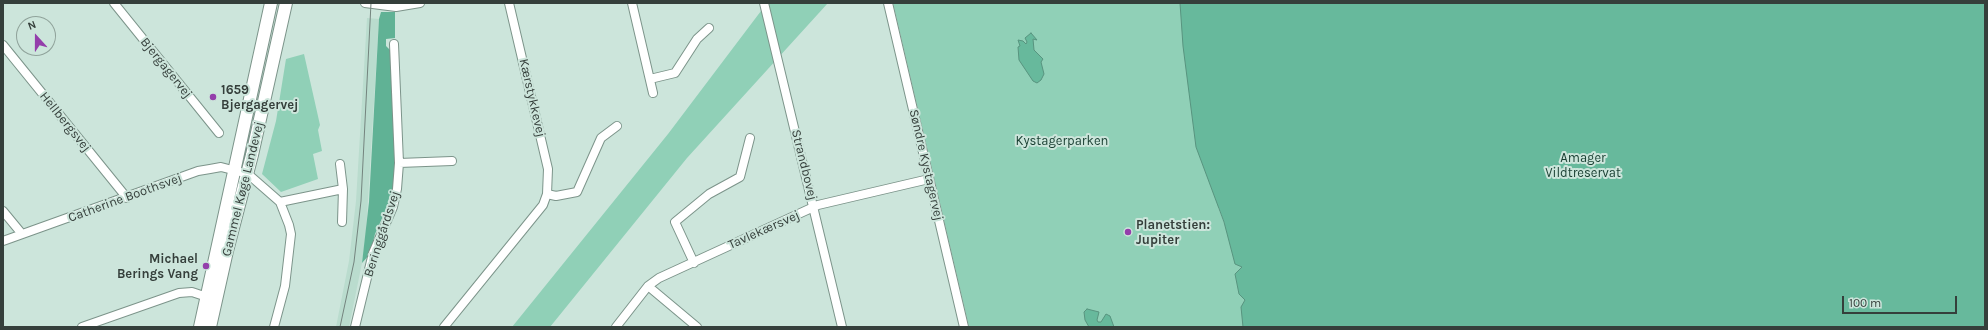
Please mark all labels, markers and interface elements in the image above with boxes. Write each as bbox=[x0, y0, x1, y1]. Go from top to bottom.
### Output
north arrow bbox=[16, 16, 56, 56]
text: N bbox=[26, 18, 38, 33]
street label: Bjergagervej bbox=[137, 34, 195, 102]
street label: Kærstykkevej bbox=[515, 57, 549, 139]
place label: 1659 Bjergagervej bbox=[221, 82, 298, 113]
street label: Hellbergsvej bbox=[36, 89, 94, 155]
marker: 1659 Bjergagervej bbox=[208, 92, 218, 102]
street label: Søndre Kystagervej bbox=[906, 108, 946, 222]
street label: Gammel Køge Landevej bbox=[219, 120, 267, 258]
street label: Strandbovej bbox=[788, 128, 820, 202]
park label: Kystagerparken bbox=[1016, 133, 1108, 149]
park label: Amager Vildtreservat bbox=[1545, 150, 1621, 181]
street label: Catherine Boothsvej bbox=[66, 170, 184, 226]
street label: Beringgårdsvej bbox=[361, 189, 403, 279]
street label: Tavlekærsvej bbox=[726, 207, 802, 253]
place label: Planetstien: Jupiter bbox=[1136, 217, 1210, 248]
marker: Planetstien: Jupiter bbox=[1123, 227, 1133, 237]
place label: Michael Berings Vang bbox=[117, 251, 198, 282]
marker: Michael Berings Vang bbox=[201, 261, 211, 271]
scale bar bbox=[1844, 288, 1959, 314]
text: 100 m bbox=[1849, 296, 1881, 310]

